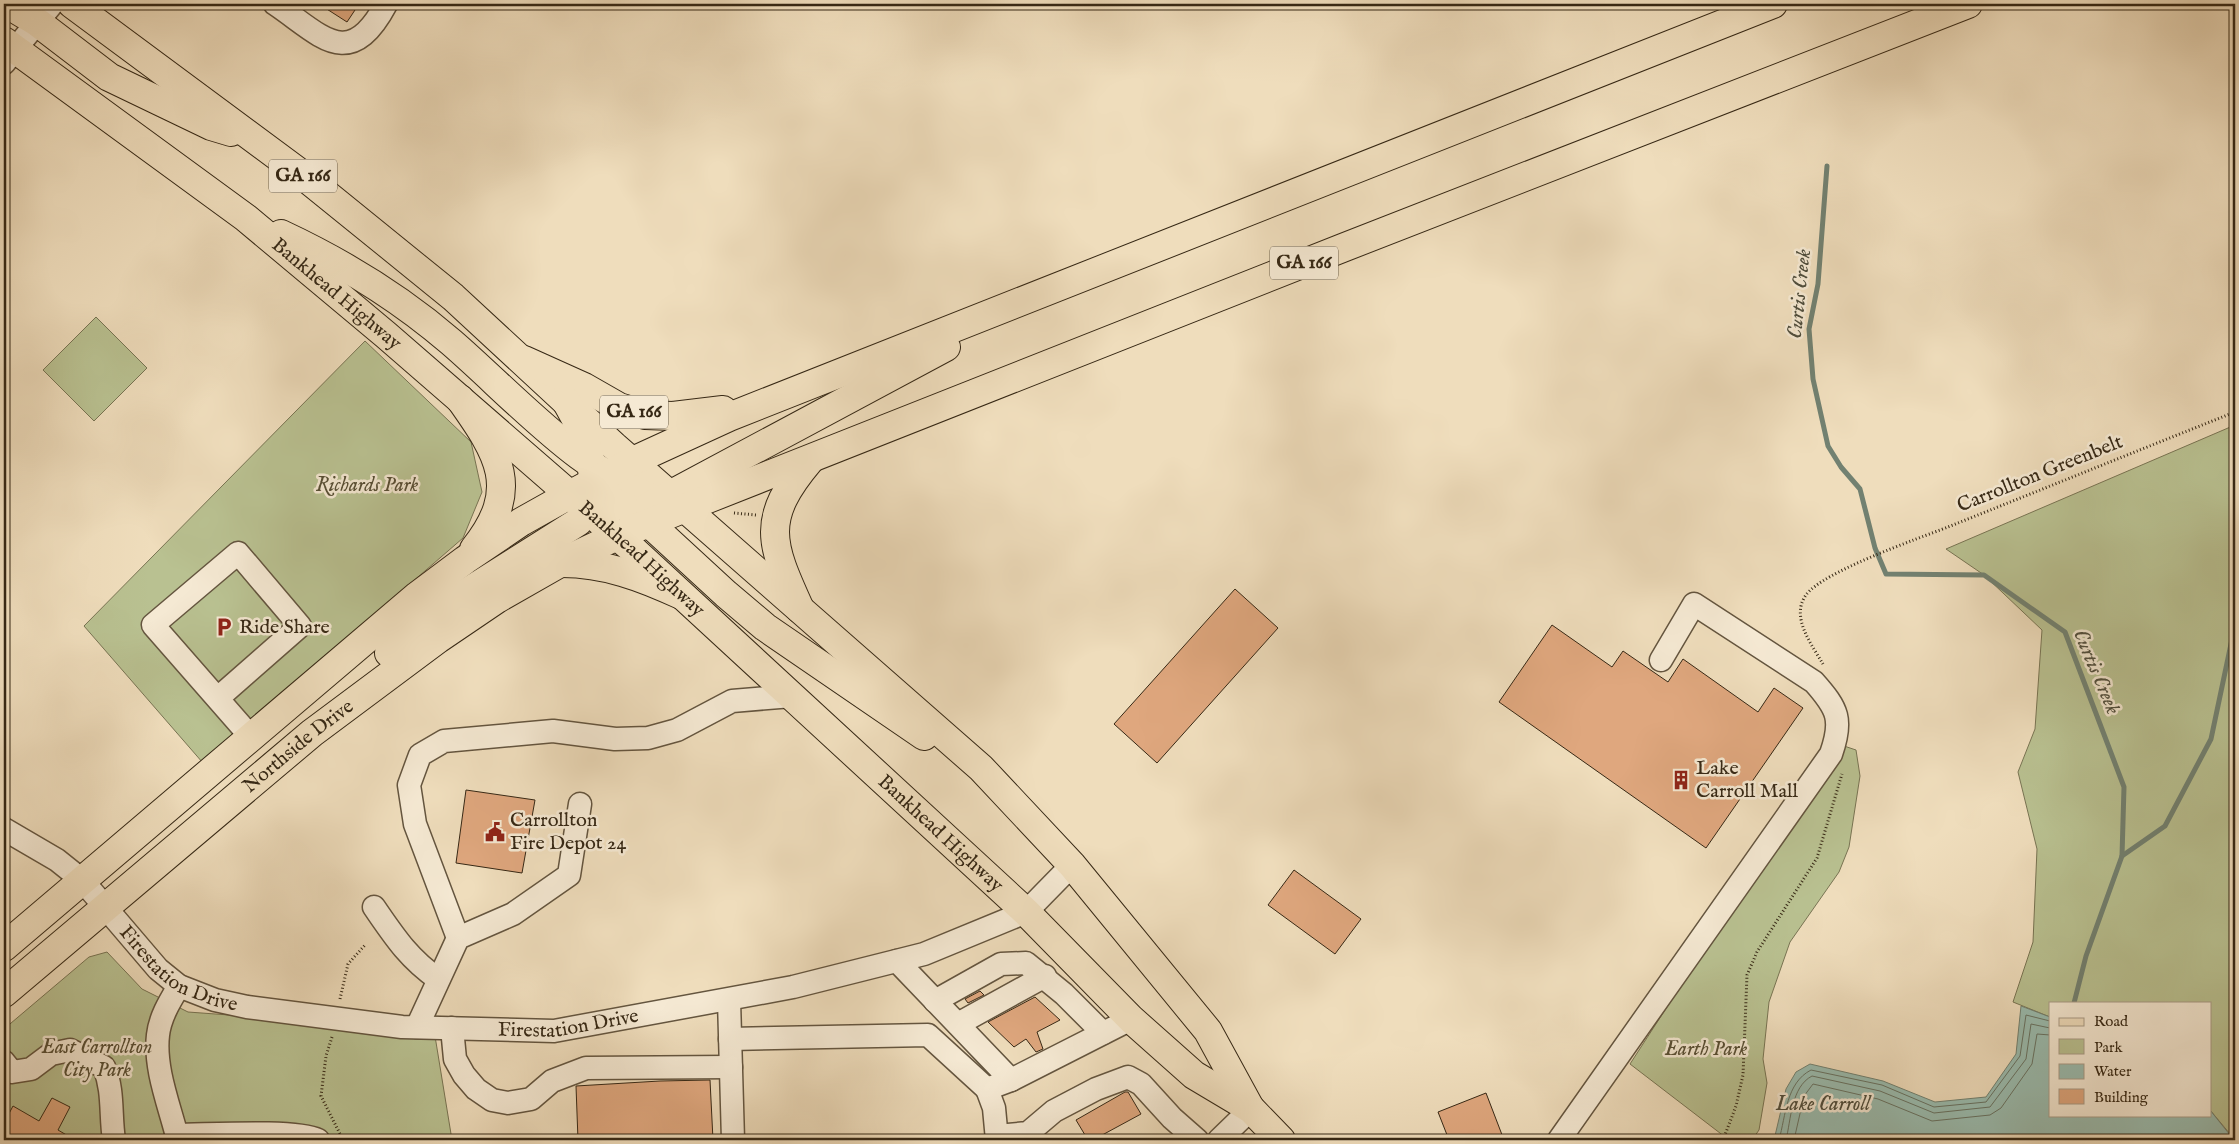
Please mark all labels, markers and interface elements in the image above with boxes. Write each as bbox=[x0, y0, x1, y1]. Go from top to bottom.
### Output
road number: GA 166 bbox=[269, 160, 337, 192]
street label: Bankhead Highway bbox=[267, 232, 407, 355]
road number: GA 166 bbox=[1270, 247, 1338, 280]
water label: Curtis Creek bbox=[1782, 247, 1818, 340]
road number: GA 166 bbox=[600, 396, 668, 428]
street label: Carrollton Greenbelt bbox=[1954, 429, 2127, 519]
park label: Richards Park bbox=[316, 473, 418, 498]
street label: Bankhead Highway bbox=[573, 495, 710, 622]
place label: Ride Share bbox=[239, 615, 330, 640]
parking icon: Ride Share bbox=[213, 616, 235, 638]
water label: Curtis Creek bbox=[2066, 625, 2126, 719]
street label: Northside Drive bbox=[238, 694, 359, 799]
place label: Lake Carroll Mall bbox=[1696, 756, 1799, 804]
street label: Bankhead Highway bbox=[873, 769, 1009, 897]
building icon: Lake Carroll Mall bbox=[1670, 769, 1692, 791]
place label: Carrollton Fire Depot 24 bbox=[510, 808, 626, 856]
public building icon: Carrollton Fire Depot 24 bbox=[484, 821, 506, 843]
street label: Firestation Drive bbox=[114, 920, 240, 1017]
legend bbox=[2049, 1002, 2212, 1116]
street label: Firestation Drive bbox=[498, 1003, 640, 1044]
text: Road bbox=[2094, 1012, 2129, 1031]
park label: East Carrollton City Park bbox=[41, 1035, 152, 1083]
park label: Earth Park bbox=[1664, 1037, 1747, 1062]
text: Park bbox=[2094, 1038, 2124, 1057]
text: Water bbox=[2094, 1062, 2132, 1081]
text: Building bbox=[2094, 1088, 2149, 1107]
water label: Lake Carroll bbox=[1775, 1091, 1872, 1118]

